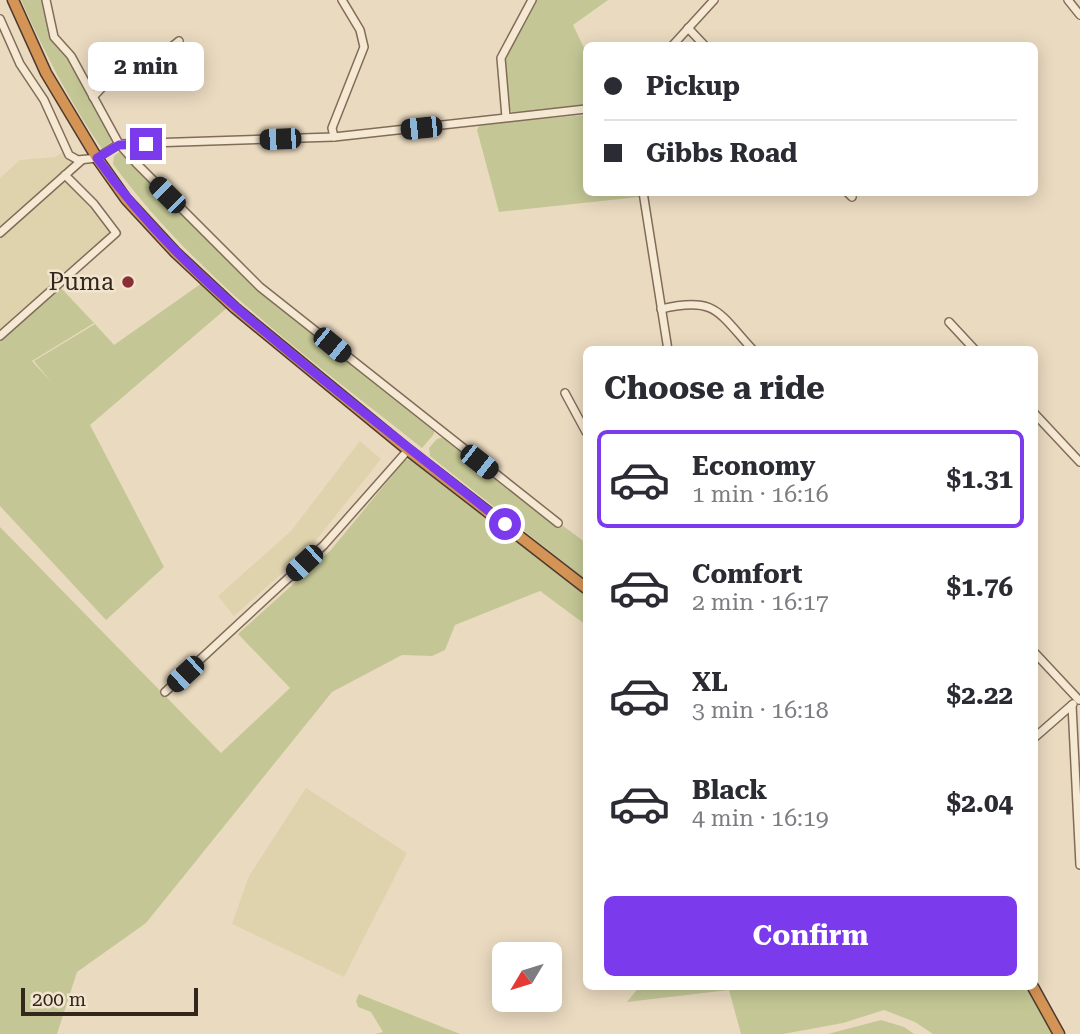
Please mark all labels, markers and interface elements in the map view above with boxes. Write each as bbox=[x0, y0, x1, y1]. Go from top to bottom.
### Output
callout: 2 min bbox=[88, 43, 204, 92]
text: 2 min bbox=[114, 53, 178, 80]
text: Pickup bbox=[646, 71, 740, 101]
car bbox=[400, 115, 443, 141]
route end bbox=[130, 128, 162, 160]
car bbox=[259, 128, 302, 150]
text: Gibbs Road bbox=[646, 138, 797, 168]
car bbox=[145, 173, 190, 217]
place label: Puma bbox=[48, 268, 114, 296]
marker: Puma bbox=[120, 274, 136, 290]
car bbox=[310, 324, 355, 366]
text: Choose a ride bbox=[604, 369, 825, 407]
car bbox=[456, 441, 503, 483]
icon: car bbox=[608, 448, 671, 511]
text: Economy bbox=[692, 451, 815, 481]
text: $1.31 bbox=[947, 464, 1013, 494]
text: 1 min · 16:16 bbox=[692, 481, 829, 508]
route start bbox=[489, 508, 521, 540]
car bbox=[282, 541, 327, 585]
icon: car bbox=[608, 556, 671, 619]
text: Comfort bbox=[692, 559, 802, 589]
text: $1.76 bbox=[947, 572, 1013, 602]
text: 2 min · 16:17 bbox=[692, 589, 829, 616]
car bbox=[163, 652, 208, 696]
icon: car bbox=[608, 664, 671, 727]
text: XL bbox=[692, 667, 728, 697]
text: $2.22 bbox=[947, 680, 1013, 710]
text: 3 min · 16:18 bbox=[692, 697, 829, 724]
icon: car bbox=[608, 772, 671, 835]
text: Black bbox=[692, 775, 767, 805]
text: $2.04 bbox=[947, 788, 1013, 818]
text: 4 min · 16:19 bbox=[692, 805, 829, 832]
button: Confirm bbox=[604, 896, 1017, 976]
north arrow bbox=[492, 942, 562, 1012]
map controls bbox=[492, 942, 562, 1012]
scale bar bbox=[21, 985, 198, 1017]
text: 200 m bbox=[32, 988, 86, 1011]

